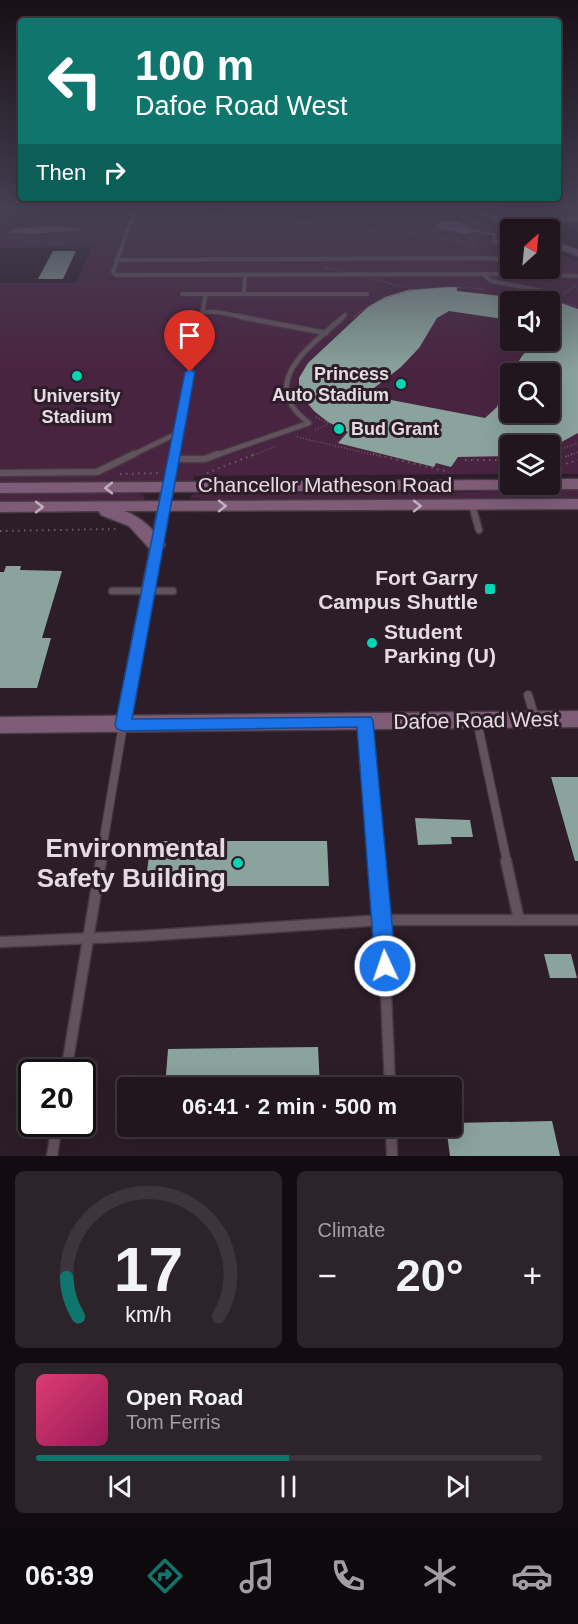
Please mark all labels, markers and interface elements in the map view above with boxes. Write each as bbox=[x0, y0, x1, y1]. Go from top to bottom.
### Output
icon: left bbox=[36, 42, 114, 120]
text: 100 m bbox=[135, 42, 254, 89]
text: Dafoe Road West bbox=[135, 91, 348, 121]
icon: right bbox=[98, 156, 131, 189]
text: Then bbox=[36, 160, 86, 185]
north arrow bbox=[500, 219, 560, 279]
map controls bbox=[500, 219, 560, 495]
button: sound bbox=[500, 291, 560, 351]
pin bbox=[164, 310, 215, 372]
icon: arrive bbox=[173, 319, 206, 352]
button: search bbox=[500, 363, 560, 423]
place label: Princess Auto Stadium bbox=[272, 364, 389, 405]
marker: University Stadium bbox=[70, 369, 84, 383]
marker: Princess Auto Stadium bbox=[394, 377, 408, 391]
place label: University Stadium bbox=[33, 386, 121, 427]
place label: Bud Grant bbox=[351, 419, 439, 439]
marker: Bud Grant bbox=[332, 422, 346, 436]
button: layers bbox=[500, 435, 560, 495]
street label: Chancellor Matheson Road bbox=[198, 473, 452, 496]
one-way arrow bbox=[104, 482, 113, 494]
one-way arrow bbox=[217, 500, 226, 512]
one-way arrow bbox=[412, 500, 421, 512]
one-way arrow bbox=[35, 501, 44, 513]
place label: Fort Garry Campus Shuttle bbox=[318, 566, 478, 613]
marker: Fort Garry Campus Shuttle bbox=[483, 582, 497, 596]
place label: Student Parking (U) bbox=[384, 620, 496, 667]
marker: Student Parking (U) bbox=[365, 636, 379, 650]
street label: Dafoe Road West bbox=[393, 707, 559, 733]
place label: Environmental Safety Building bbox=[37, 833, 226, 893]
marker: Environmental Safety Building bbox=[231, 856, 245, 870]
position arrow bbox=[353, 934, 417, 998]
speed limit sign: 20 bbox=[18, 1059, 96, 1137]
text: 06:41 · 2 min · 500 m bbox=[182, 1094, 397, 1119]
text: Climate bbox=[318, 1219, 385, 1241]
text: 17 bbox=[114, 1235, 183, 1304]
text: 20° bbox=[396, 1250, 464, 1301]
text: − bbox=[318, 1257, 337, 1294]
text: + bbox=[523, 1257, 542, 1294]
text: km/h bbox=[125, 1303, 171, 1327]
text: Open Road bbox=[126, 1385, 243, 1410]
text: Tom Ferris bbox=[126, 1411, 220, 1433]
icon: previous bbox=[104, 1470, 137, 1503]
icon: pause bbox=[272, 1470, 305, 1503]
icon: next bbox=[441, 1470, 474, 1503]
icon: directions bbox=[144, 1555, 186, 1597]
icon: music bbox=[236, 1555, 278, 1597]
icon: phone bbox=[327, 1555, 369, 1597]
icon: climate bbox=[419, 1555, 461, 1597]
icon: car bbox=[511, 1555, 553, 1597]
text: 06:39 bbox=[25, 1561, 94, 1591]

